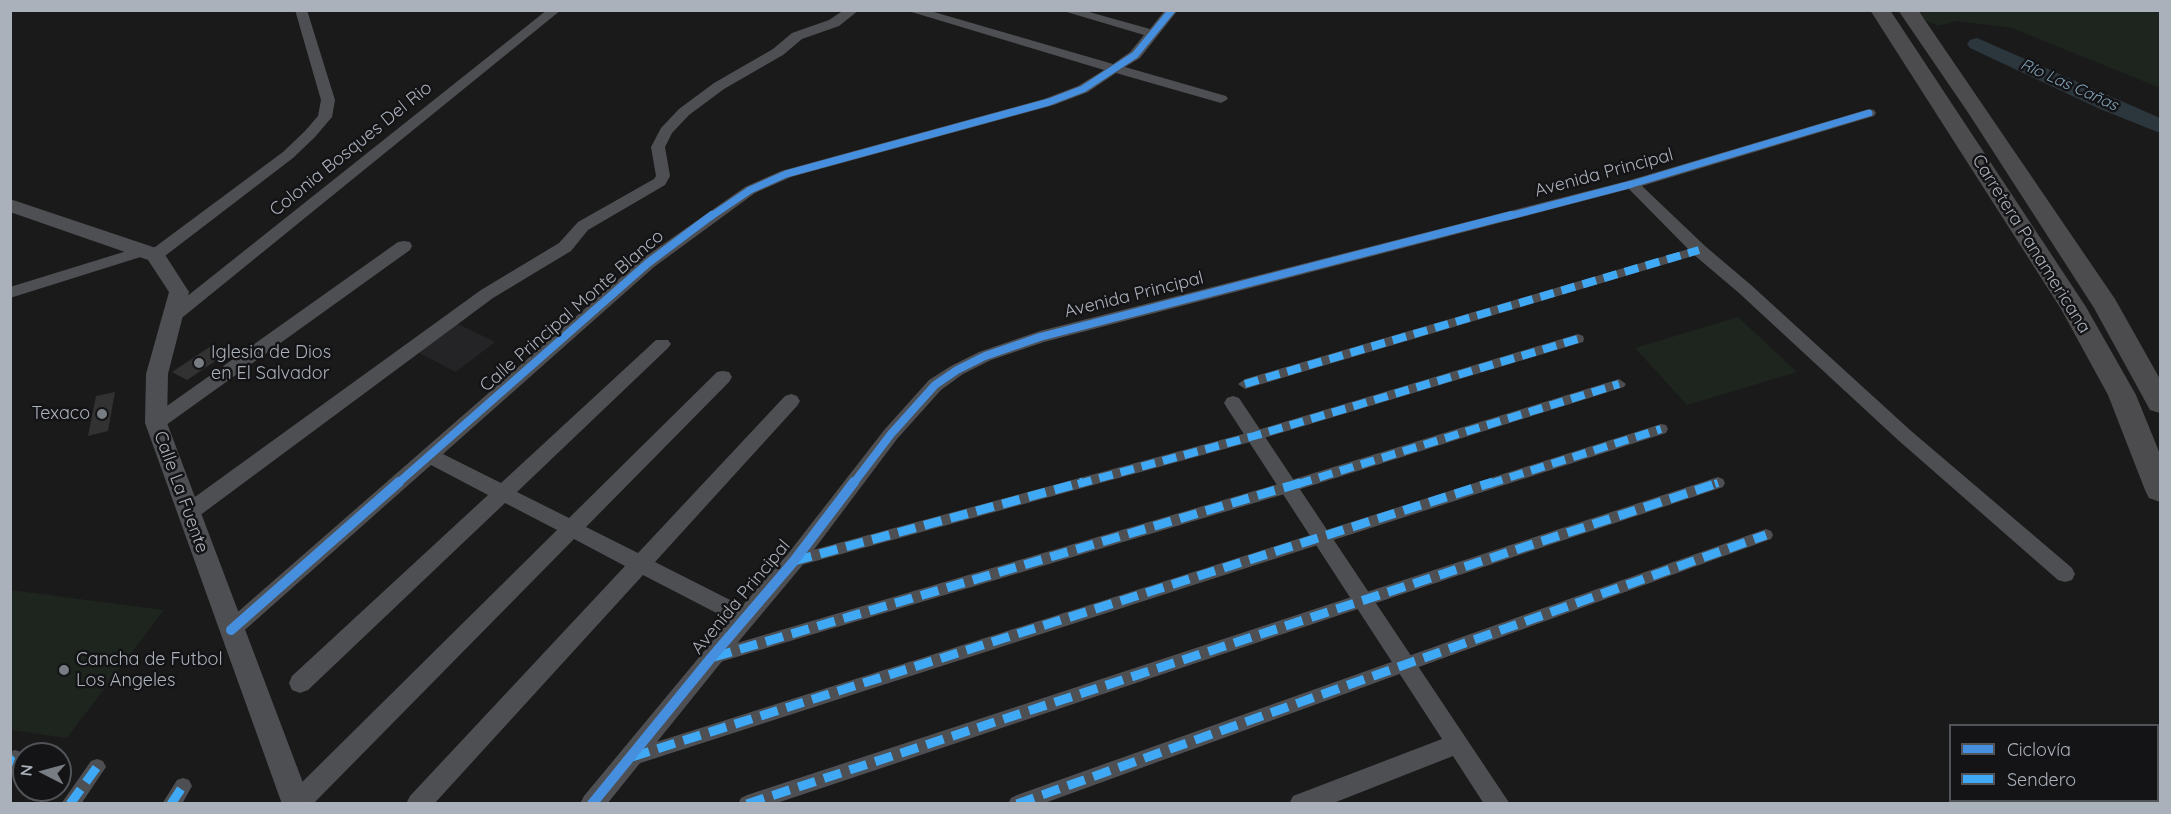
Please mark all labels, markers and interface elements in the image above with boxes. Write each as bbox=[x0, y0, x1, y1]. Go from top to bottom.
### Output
water label: Río Las Cañas bbox=[2017, 55, 2121, 115]
street label: Colonia Bosques Del Rio bbox=[266, 77, 436, 221]
street label: Avenida Principal bbox=[1532, 144, 1676, 202]
street label: Carretera Panamericana bbox=[1967, 151, 2095, 337]
street label: Calle Principal Monte Blanco bbox=[476, 225, 668, 397]
street label: Avenida Principal bbox=[1062, 267, 1206, 323]
place label: Iglesia de Dios en El Salvador bbox=[211, 342, 331, 385]
marker: Iglesia de Dios en El Salvador bbox=[192, 356, 206, 370]
place label: Texaco bbox=[31, 403, 90, 425]
marker: Texaco bbox=[95, 407, 109, 421]
street label: Calle La Fuente bbox=[149, 428, 213, 556]
street label: Avenida Principal bbox=[687, 535, 795, 659]
place label: Cancha de Futbol Los Angeles bbox=[76, 649, 223, 692]
marker: Cancha de Futbol Los Angeles bbox=[57, 663, 71, 677]
legend bbox=[1949, 724, 2159, 802]
text: Ciclovía bbox=[2007, 738, 2071, 761]
north arrow bbox=[12, 742, 72, 802]
text: N bbox=[16, 763, 37, 777]
text: Sendero bbox=[2007, 768, 2076, 791]

